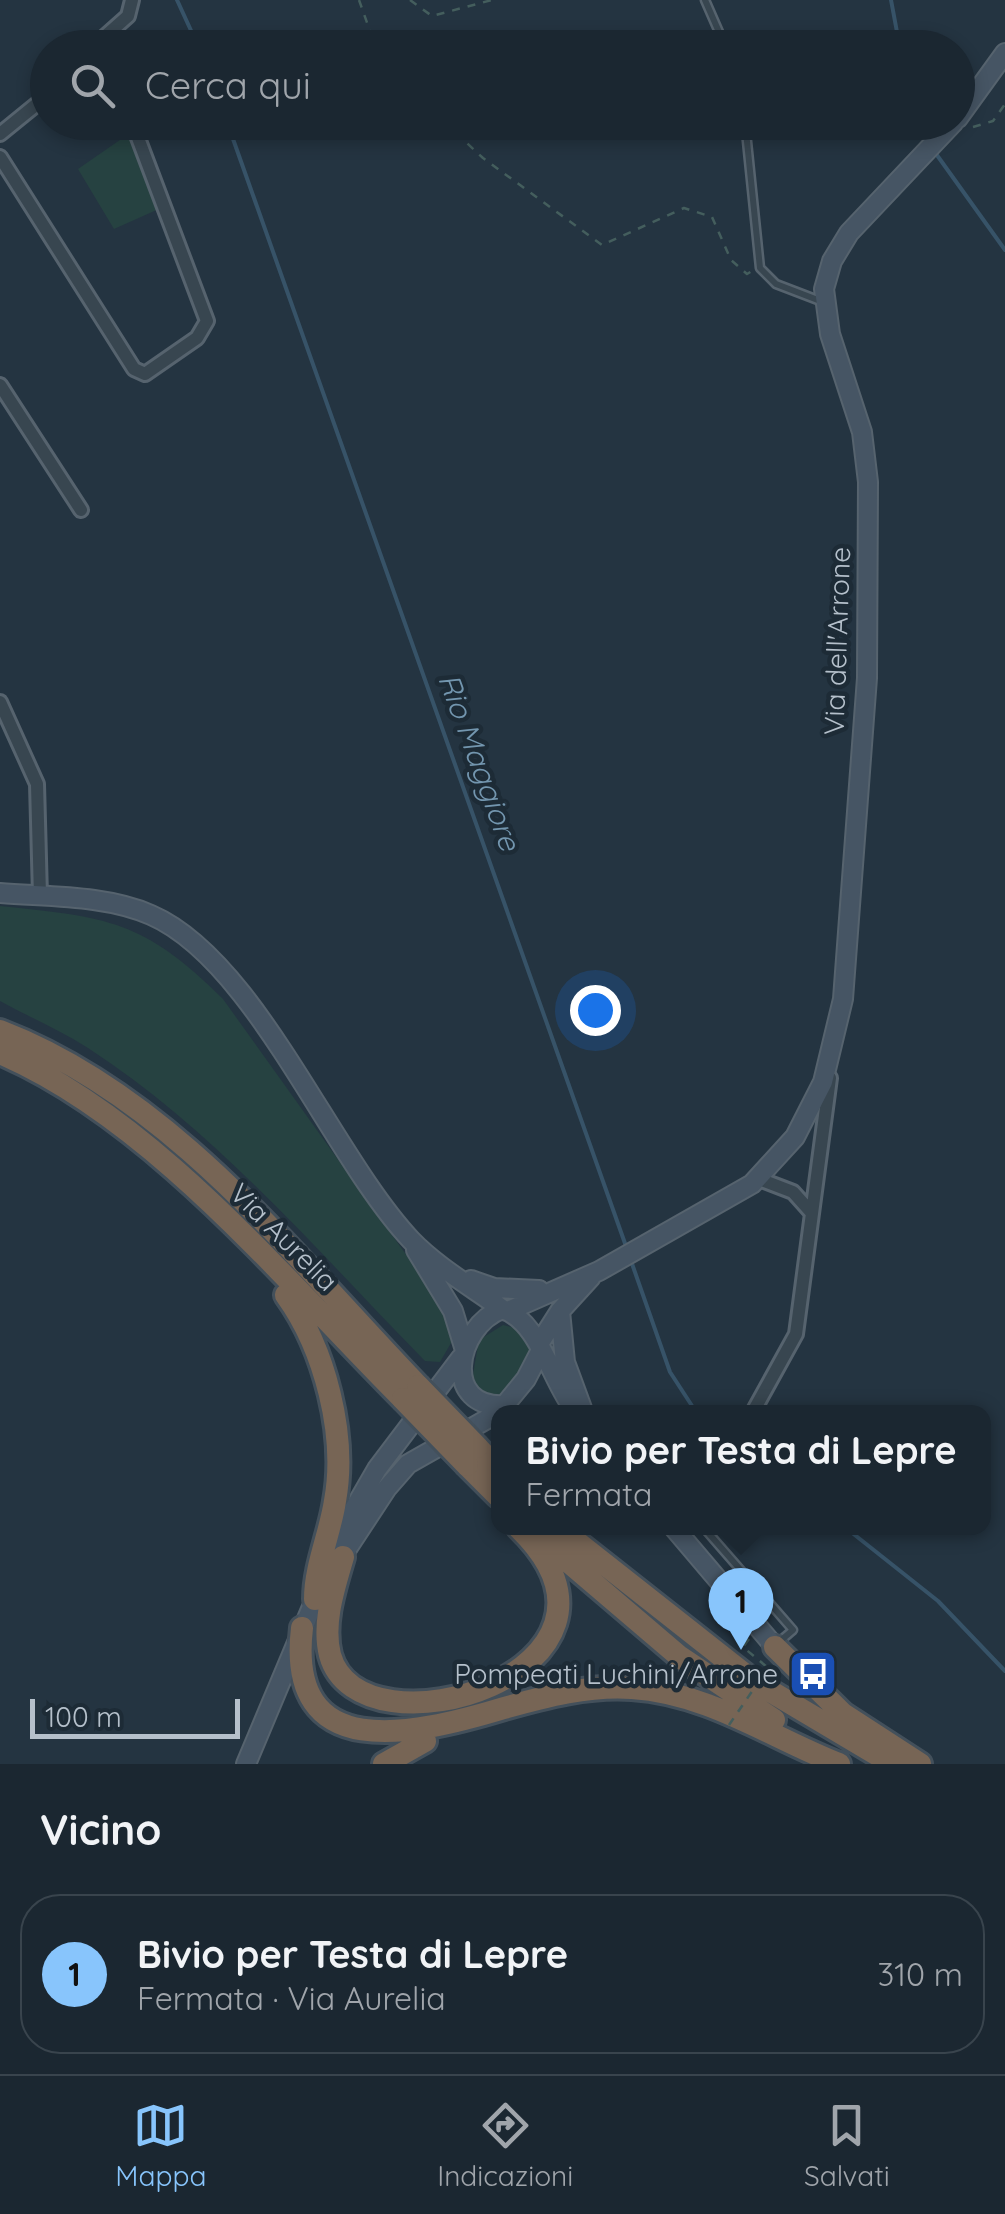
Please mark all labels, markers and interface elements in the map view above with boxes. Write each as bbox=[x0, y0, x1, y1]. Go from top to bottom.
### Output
search box bbox=[30, 30, 975, 140]
icon: search bbox=[65, 58, 120, 113]
text: Cerca qui bbox=[145, 61, 311, 109]
street label: Via dell'Arrone bbox=[816, 546, 857, 736]
water label: Rio Maggiore bbox=[430, 668, 530, 856]
your location bbox=[570, 985, 621, 1036]
street label: Via Aurelia bbox=[223, 1175, 346, 1298]
popup bbox=[491, 1405, 991, 1535]
text: Bivio per Testa di Lepre bbox=[525, 1426, 957, 1474]
text: Fermata bbox=[525, 1474, 652, 1514]
pin: 1 bbox=[708, 1568, 774, 1650]
bus stop icon: Pompeati Luchini/Arrone bbox=[787, 1648, 839, 1700]
place label: Pompeati Luchini/Arrone bbox=[454, 1656, 778, 1691]
scale bar bbox=[30, 1694, 240, 1738]
text: 100 m bbox=[45, 1699, 122, 1734]
text: Vicino bbox=[40, 1803, 161, 1856]
text: Bivio per Testa di Lepre bbox=[137, 1930, 568, 1978]
text: 1 bbox=[68, 1954, 81, 1994]
text: 310 m bbox=[877, 1954, 963, 1994]
text: Fermata · Via Aurelia bbox=[137, 1978, 446, 2018]
tab: Mappa bbox=[115, 2098, 206, 2193]
tab: Indicazioni bbox=[437, 2098, 573, 2193]
tab: Salvati bbox=[804, 2098, 890, 2193]

